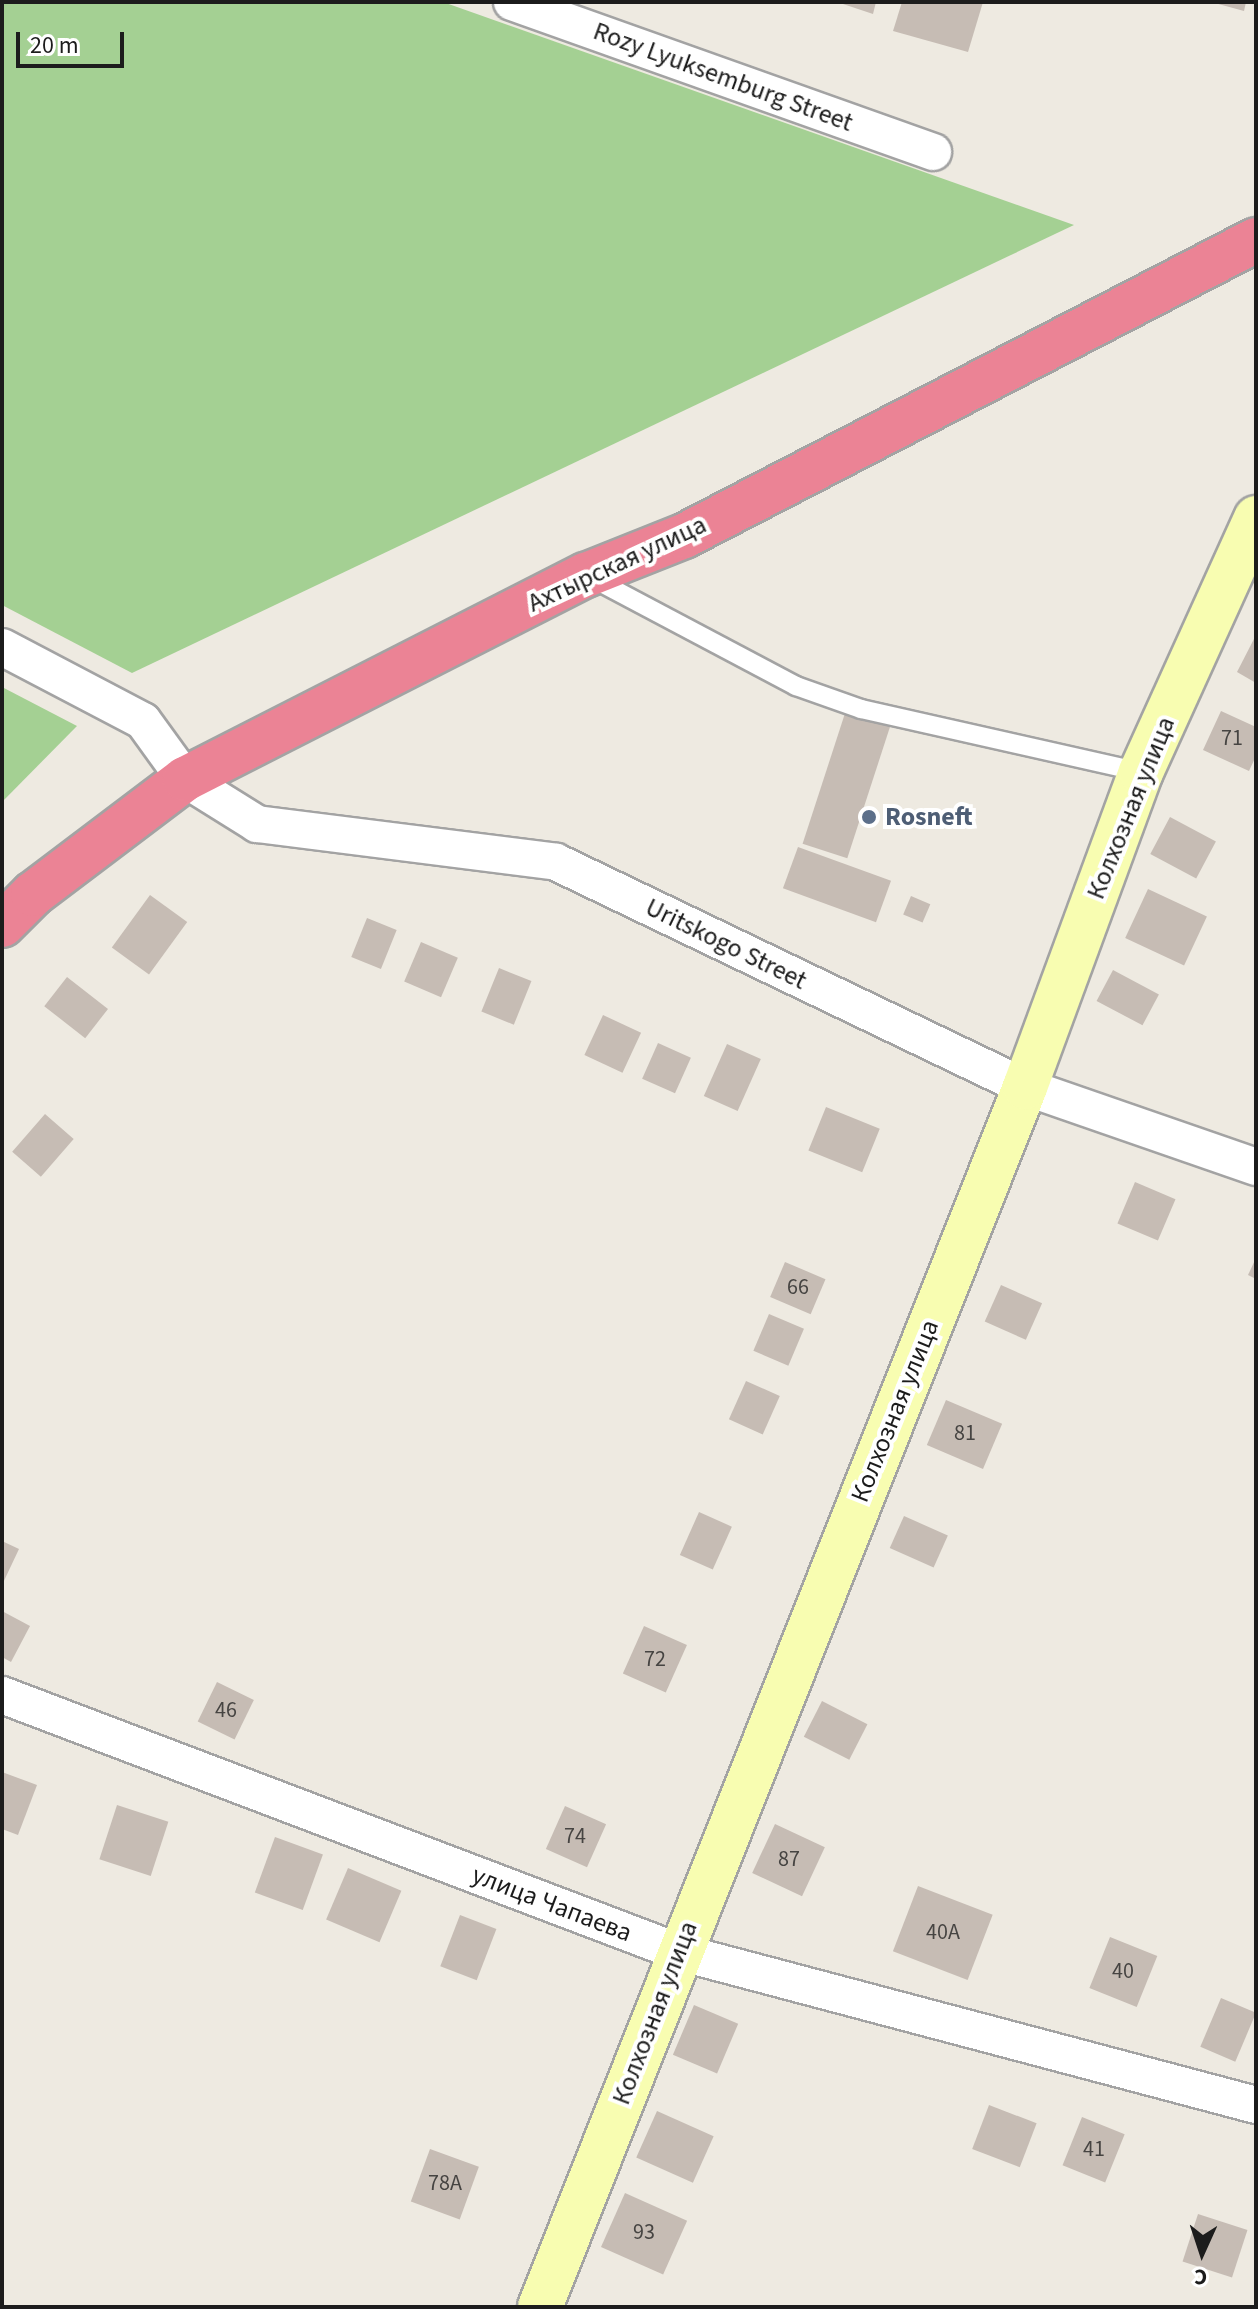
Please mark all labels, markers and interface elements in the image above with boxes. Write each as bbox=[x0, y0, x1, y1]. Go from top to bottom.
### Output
scale bar bbox=[20, 16, 128, 66]
street label: Rozy Lyuksemburg Street bbox=[589, 16, 857, 138]
text: 20 m bbox=[30, 28, 79, 63]
street label: Ахтырская улица bbox=[523, 509, 711, 619]
street label: Колхозная улица bbox=[1080, 712, 1182, 904]
house number: 71 bbox=[1221, 726, 1243, 752]
place label: Rosneft bbox=[885, 801, 973, 833]
marker: Rosneft bbox=[860, 808, 878, 826]
street label: Uritskogo Street bbox=[640, 892, 812, 996]
house number: 66 bbox=[787, 1275, 809, 1301]
street label: Колхозная улица bbox=[844, 1315, 946, 1507]
house number: 81 bbox=[954, 1421, 976, 1447]
house number: 72 bbox=[644, 1647, 666, 1673]
house number: 46 bbox=[215, 1698, 237, 1724]
house number: 74 bbox=[564, 1824, 586, 1850]
house number: 87 bbox=[778, 1847, 800, 1873]
street label: улица Чапаева bbox=[468, 1859, 636, 1949]
street label: Колхозная улица bbox=[606, 1917, 704, 2109]
house number: 40А bbox=[926, 1920, 960, 1946]
house number: 40 bbox=[1112, 1959, 1134, 1985]
house number: 41 bbox=[1083, 2137, 1105, 2163]
house number: 78А bbox=[428, 2171, 462, 2197]
north arrow bbox=[1162, 2213, 1242, 2293]
house number: 93 bbox=[633, 2220, 655, 2246]
text: С bbox=[1194, 2261, 1208, 2293]

